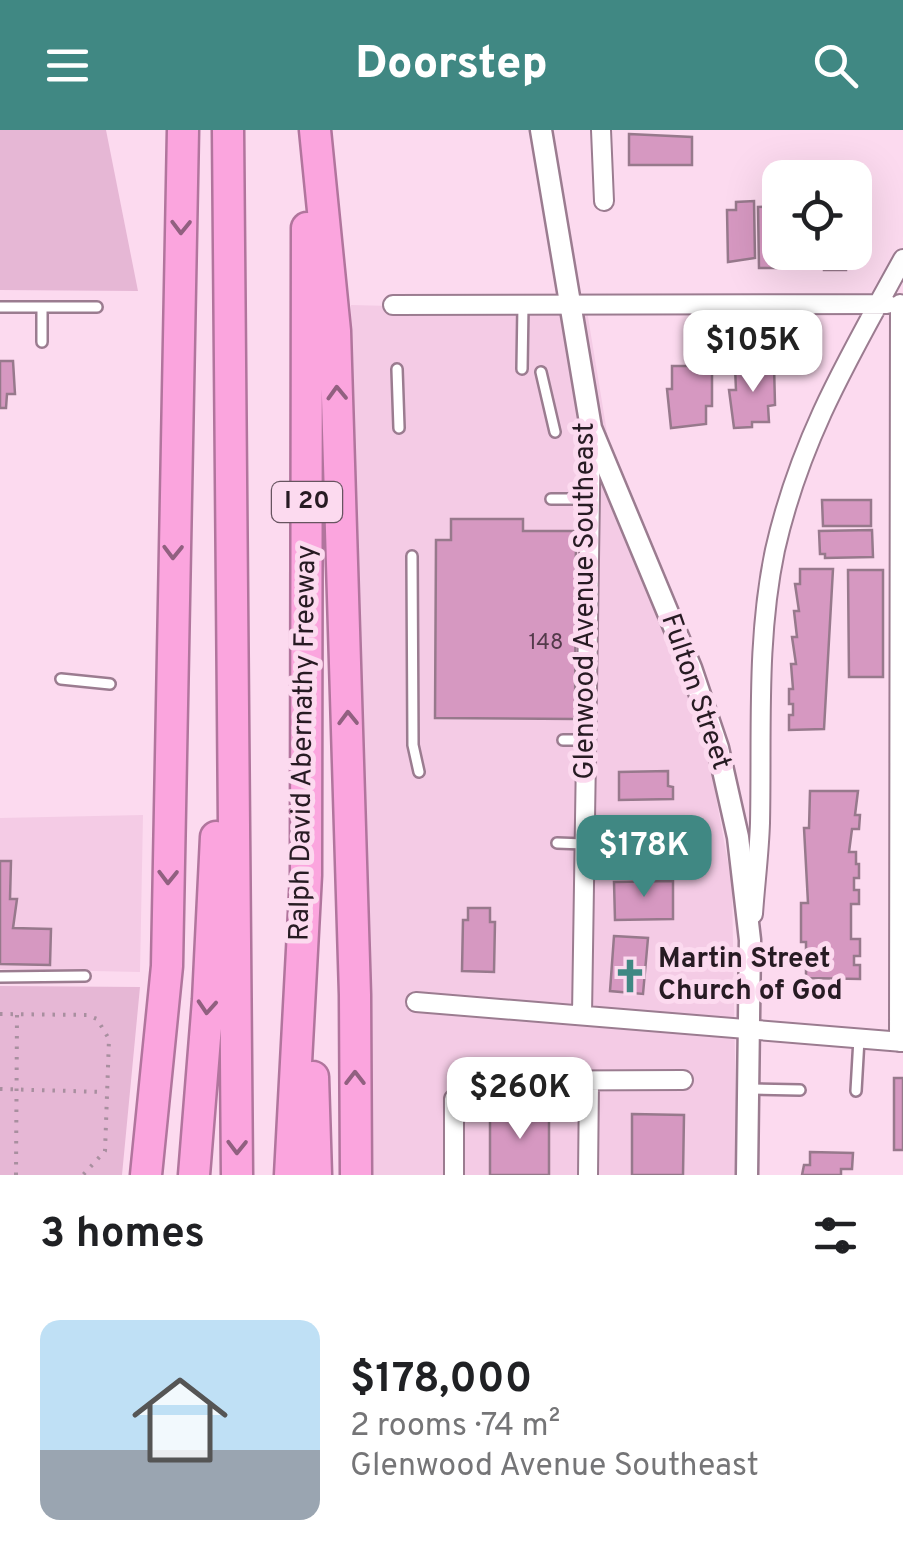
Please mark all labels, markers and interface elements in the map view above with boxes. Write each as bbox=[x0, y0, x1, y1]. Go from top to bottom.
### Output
text: Doorstep bbox=[355, 37, 548, 94]
icon: menu bbox=[40, 38, 95, 93]
icon: search bbox=[808, 38, 863, 93]
map controls bbox=[762, 160, 872, 270]
button: locate bbox=[762, 160, 872, 270]
one-way arrow bbox=[170, 220, 191, 236]
pin: $105K bbox=[683, 310, 823, 395]
text: $105K bbox=[705, 322, 801, 362]
one-way arrow bbox=[327, 384, 348, 400]
street label: Glenwood Avenue Southeast bbox=[568, 422, 604, 780]
road number: I 20 bbox=[272, 482, 342, 522]
street label: Ralph David Abernathy Freeway bbox=[283, 544, 325, 942]
one-way arrow bbox=[162, 546, 184, 561]
street label: Fulton Street bbox=[651, 609, 739, 775]
house number: 148 bbox=[529, 630, 563, 657]
one-way arrow bbox=[338, 709, 359, 725]
pin: $178K bbox=[574, 815, 714, 900]
text: $178K bbox=[599, 827, 689, 867]
one-way arrow bbox=[157, 870, 179, 886]
place label: Martin Street Church of God bbox=[658, 942, 843, 1010]
church icon: Martin Street Church of God bbox=[611, 957, 649, 995]
one-way arrow bbox=[197, 999, 218, 1015]
pin: $260K bbox=[450, 1057, 590, 1142]
one-way arrow bbox=[344, 1069, 366, 1084]
text: $260K bbox=[469, 1069, 571, 1109]
one-way arrow bbox=[226, 1140, 248, 1156]
icon: filters bbox=[808, 1208, 863, 1263]
text: 3 homes bbox=[40, 1209, 205, 1262]
text: $178,000 bbox=[350, 1354, 532, 1407]
icon: home bbox=[120, 1360, 240, 1480]
text: 2 rooms · 74 m² bbox=[350, 1407, 560, 1447]
text: Glenwood Avenue Southeast bbox=[350, 1447, 759, 1487]

